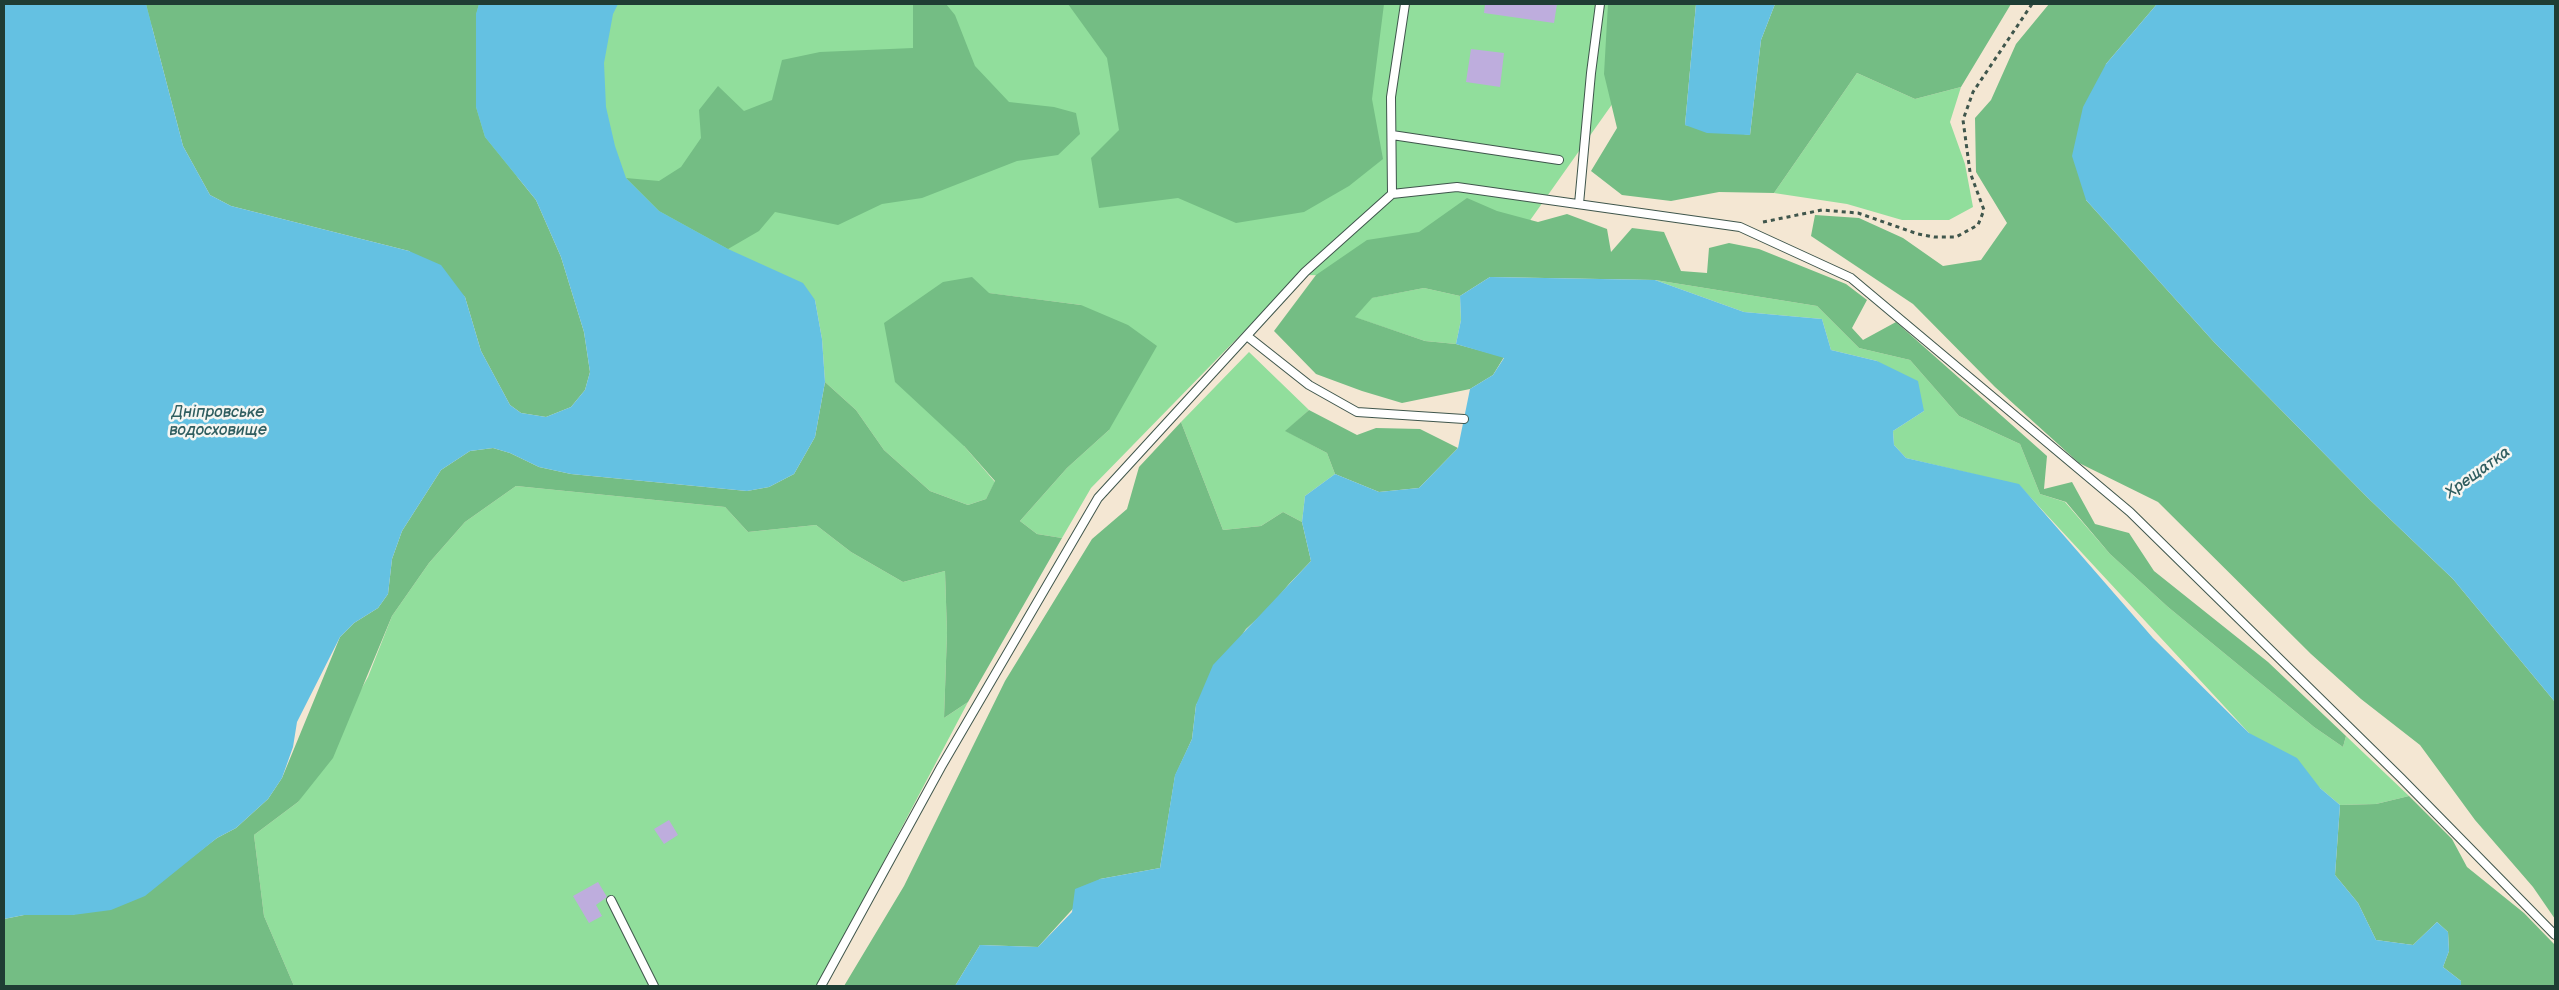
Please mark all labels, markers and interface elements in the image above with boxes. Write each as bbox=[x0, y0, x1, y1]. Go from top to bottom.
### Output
water label: Дніпровське водосховище bbox=[169, 403, 267, 441]
water label: Хрещатка bbox=[2442, 443, 2514, 503]

